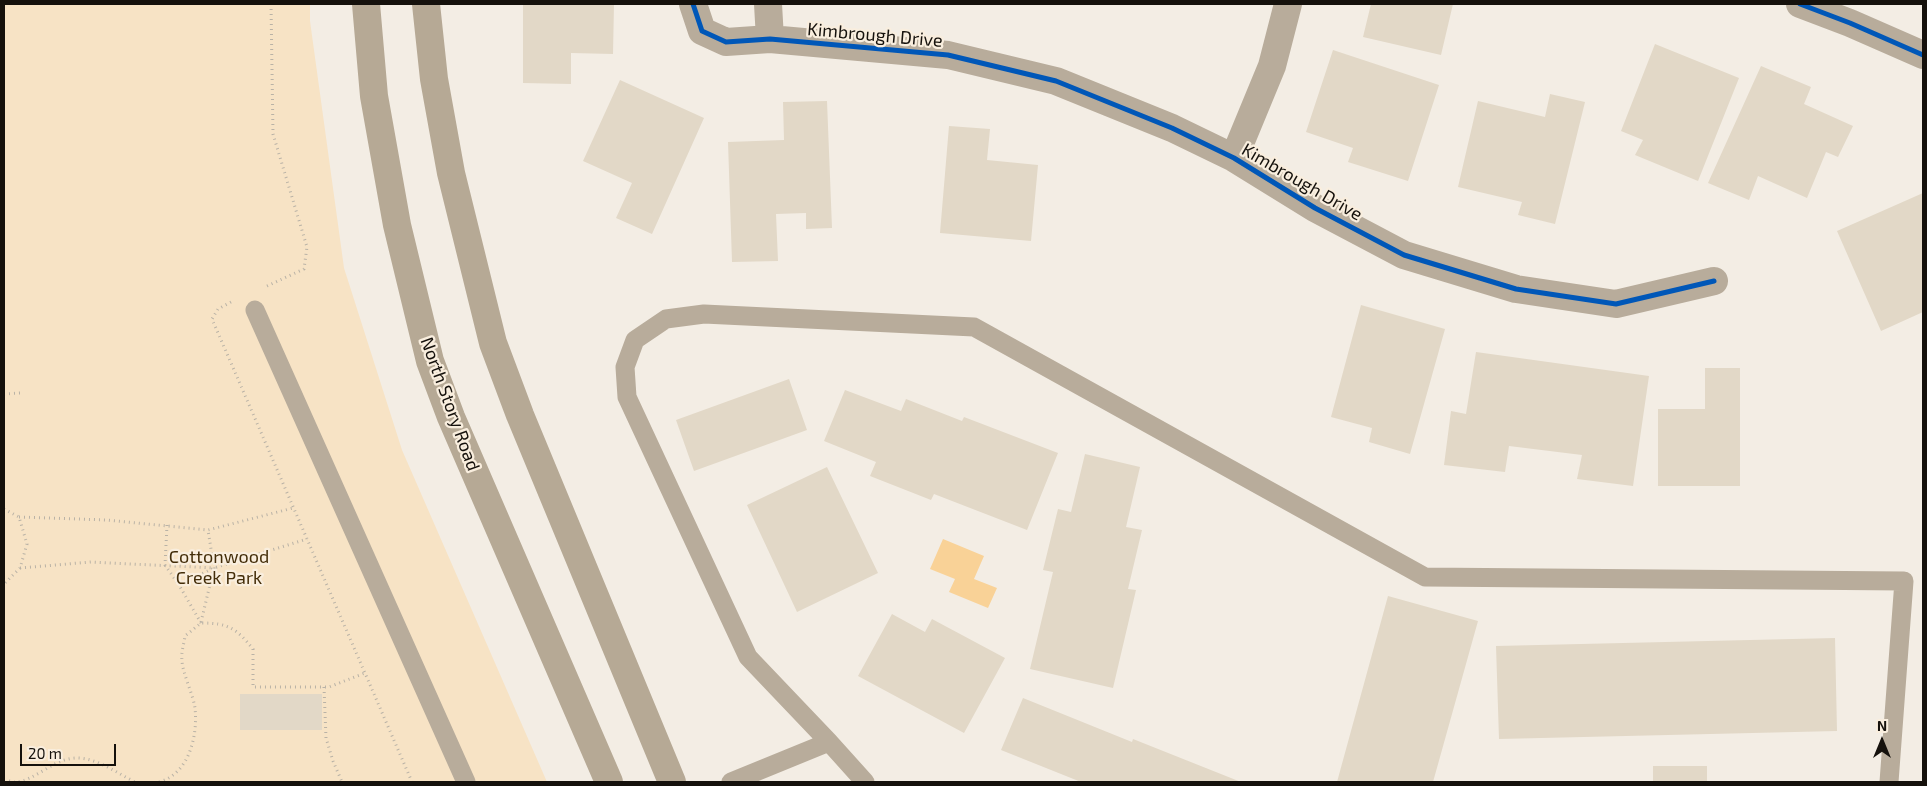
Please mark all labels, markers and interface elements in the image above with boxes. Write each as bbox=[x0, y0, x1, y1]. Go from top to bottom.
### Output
street label: Kimbrough Drive bbox=[806, 18, 944, 52]
street label: Kimbrough Drive bbox=[1238, 139, 1366, 225]
street label: North Story Road bbox=[416, 334, 484, 474]
park label: Cottonwood Creek Park bbox=[169, 546, 269, 588]
north arrow bbox=[1857, 716, 1907, 766]
text: N bbox=[1877, 717, 1887, 734]
scale bar bbox=[22, 734, 119, 766]
text: 20 m bbox=[28, 744, 62, 762]

